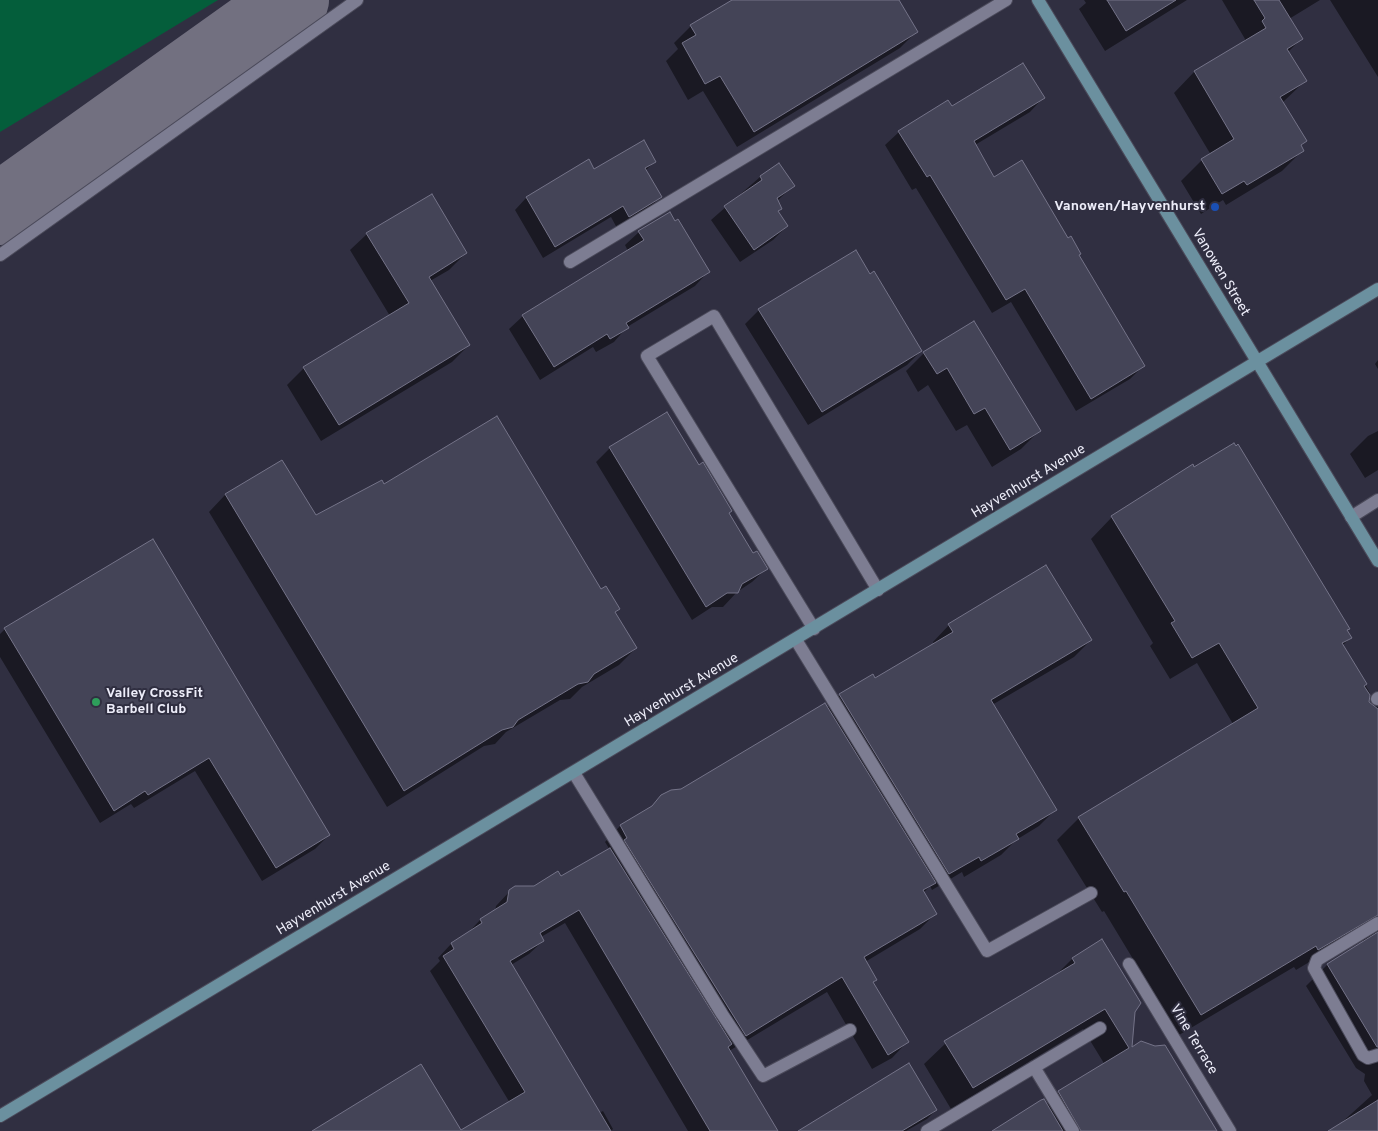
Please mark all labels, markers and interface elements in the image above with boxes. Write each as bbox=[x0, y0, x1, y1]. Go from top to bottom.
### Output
place label: Vanowen/Hayvenhurst bbox=[1054, 199, 1205, 215]
marker: Vanowen/Hayvenhurst bbox=[1209, 201, 1221, 213]
street label: Vanowen Street bbox=[1187, 226, 1253, 320]
street label: Hayvenhurst Avenue bbox=[969, 441, 1089, 523]
street label: Hayvenhurst Avenue bbox=[622, 650, 742, 732]
place label: Valley CrossFit Barbell Club bbox=[106, 686, 203, 719]
marker: Valley CrossFit Barbell Club bbox=[90, 696, 102, 708]
street label: Hayvenhurst Avenue bbox=[274, 858, 394, 940]
street label: Vine Terrace bbox=[1165, 1002, 1221, 1078]

